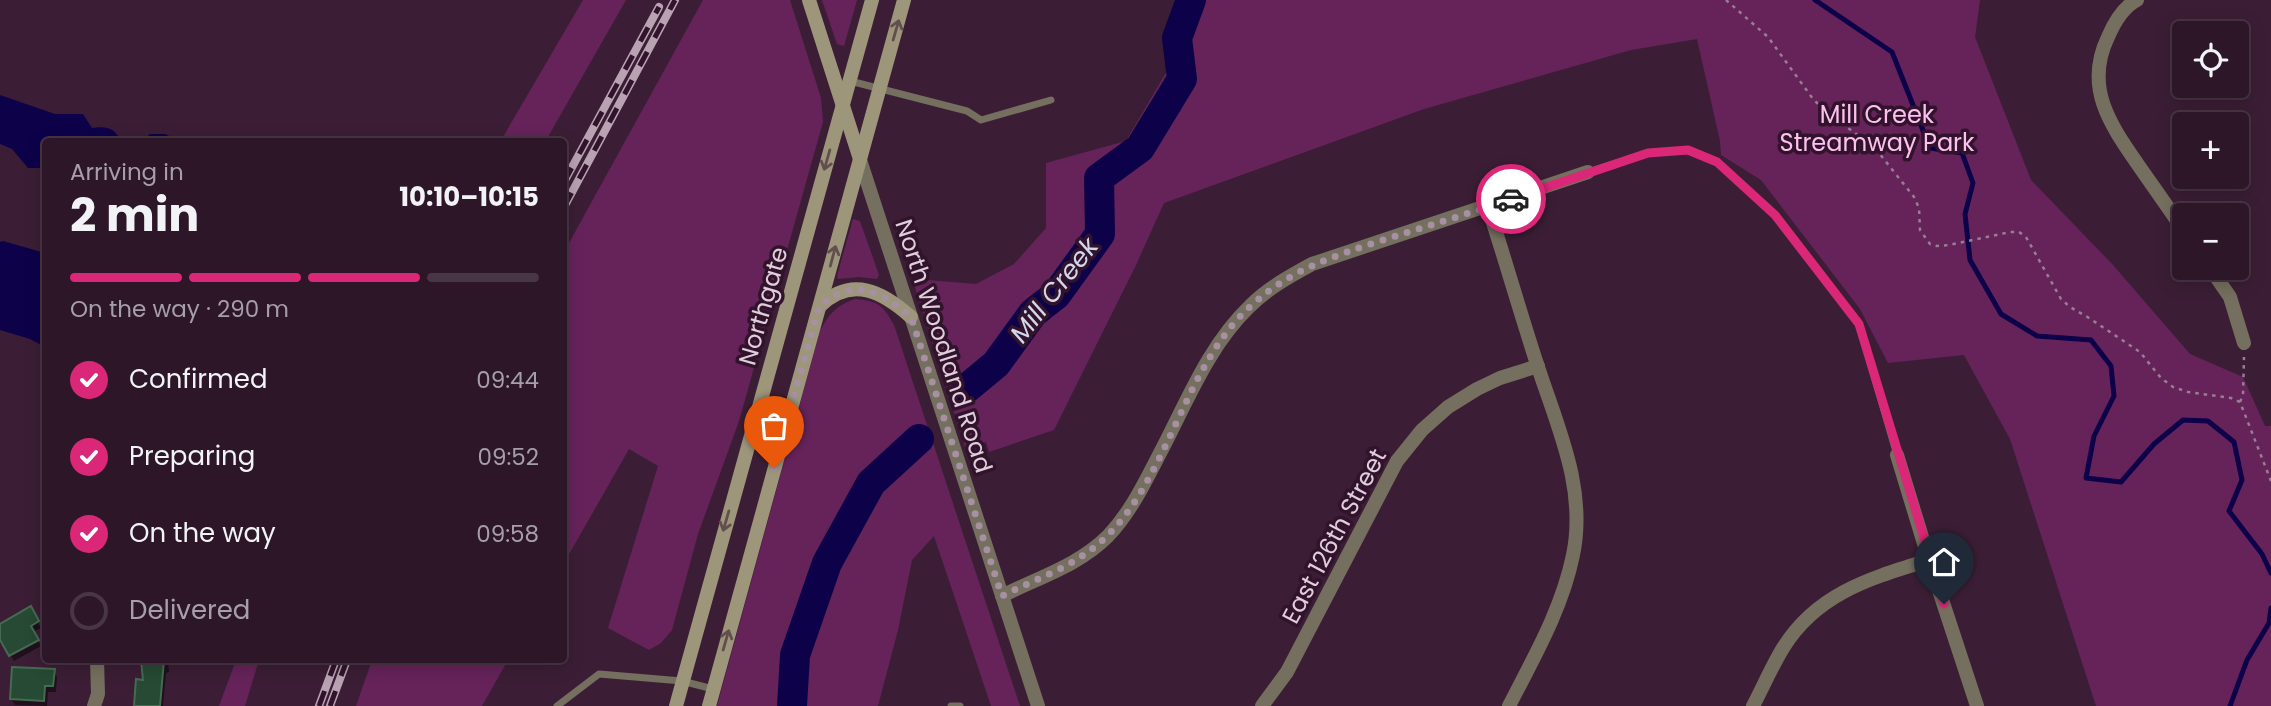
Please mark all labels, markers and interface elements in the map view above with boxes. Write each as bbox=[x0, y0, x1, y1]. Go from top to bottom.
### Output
one-way arrow bbox=[890, 19, 903, 41]
map controls bbox=[2172, 21, 2249, 280]
button: locate bbox=[2172, 21, 2249, 98]
park label: Mill Creek Streamway Park bbox=[1780, 98, 1975, 159]
button: + bbox=[2172, 112, 2249, 189]
one-way arrow bbox=[820, 148, 833, 171]
text: Arriving in bbox=[70, 156, 184, 188]
courier bbox=[1476, 164, 1546, 234]
text: 10:10–10:15 bbox=[399, 179, 539, 215]
icon: car bbox=[1492, 180, 1530, 218]
text: 2 min bbox=[70, 183, 199, 247]
button: − bbox=[2172, 203, 2249, 280]
street label: North Woodland Road bbox=[887, 215, 1001, 477]
water label: Mill Creek bbox=[1001, 229, 1108, 350]
street label: Northgate bbox=[730, 243, 796, 369]
one-way arrow bbox=[827, 245, 840, 267]
text: On the way · 290 m bbox=[70, 293, 289, 325]
icon: check bbox=[70, 361, 108, 399]
text: Confirmed bbox=[129, 361, 267, 397]
text: 09:44 bbox=[476, 364, 539, 396]
pin bbox=[744, 396, 804, 468]
icon: bag bbox=[755, 407, 793, 445]
icon: check bbox=[70, 438, 108, 476]
text: Preparing bbox=[129, 438, 255, 474]
text: 09:52 bbox=[477, 441, 539, 473]
street label: East 126th Street bbox=[1274, 443, 1394, 629]
one-way arrow bbox=[719, 510, 732, 532]
icon: check bbox=[70, 515, 108, 553]
text: On the way bbox=[129, 515, 276, 551]
text: 09:58 bbox=[476, 518, 539, 550]
pin bbox=[1914, 532, 1974, 604]
icon: home bbox=[1925, 543, 1963, 581]
text: Delivered bbox=[129, 592, 250, 628]
one-way arrow bbox=[720, 629, 733, 652]

